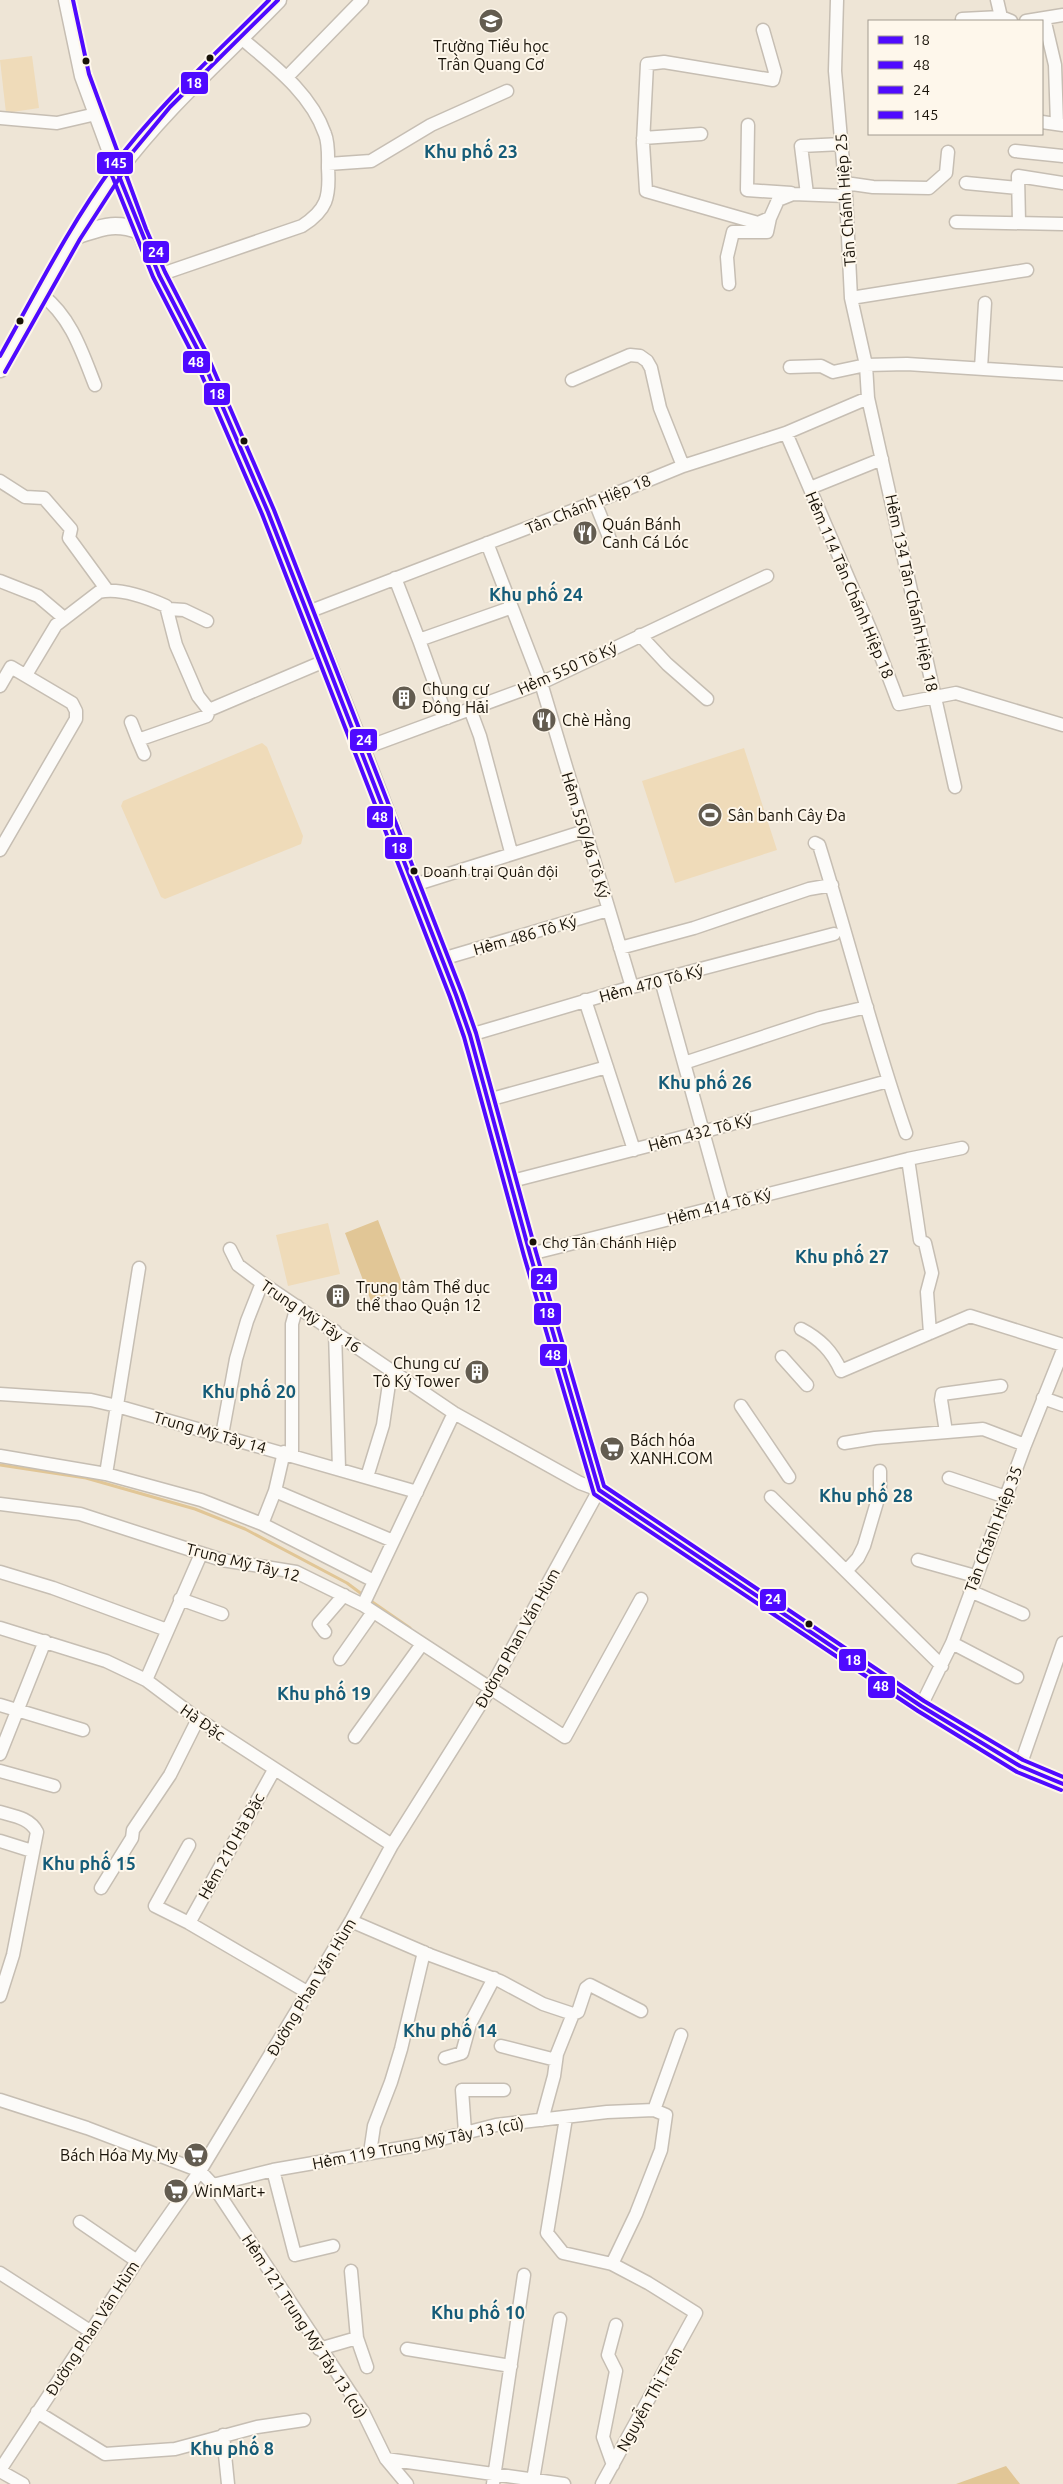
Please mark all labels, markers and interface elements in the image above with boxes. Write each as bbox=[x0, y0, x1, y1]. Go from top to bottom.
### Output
school or university icon: Trường Tiểu học Trần Quang Cơ bbox=[478, 8, 504, 34]
legend bbox=[868, 20, 1043, 135]
text: 18 bbox=[913, 31, 930, 48]
place label: Trường Tiểu học Trần Quang Cơ bbox=[433, 37, 550, 73]
unlabelled marker bbox=[205, 53, 215, 63]
unlabelled marker bbox=[81, 56, 91, 66]
text: 48 bbox=[913, 56, 930, 73]
line badge: 18 bbox=[180, 71, 209, 95]
text: 18 bbox=[186, 75, 202, 91]
text: 24 bbox=[913, 81, 930, 98]
text: 145 bbox=[913, 106, 938, 123]
street label: Tân Chánh Hiệp 25 bbox=[831, 133, 859, 267]
district label: Khu phố 23 bbox=[424, 138, 518, 161]
line badge: 145 bbox=[96, 151, 134, 175]
text: 145 bbox=[103, 155, 127, 171]
line badge: 24 bbox=[142, 240, 170, 264]
text: 24 bbox=[148, 244, 164, 260]
unlabelled marker bbox=[15, 316, 25, 326]
line badge: 48 bbox=[182, 350, 211, 374]
text: 48 bbox=[188, 354, 204, 370]
line badge: 18 bbox=[203, 382, 231, 406]
text: 18 bbox=[209, 386, 225, 402]
unlabelled marker bbox=[239, 436, 249, 446]
street label: Tân Chánh Hiệp 18 bbox=[523, 471, 653, 537]
street label: Hẻm 114 Tân Chánh Hiệp 18 bbox=[802, 489, 898, 681]
street label: Hẻm 134 Tân Chánh Hiệp 18 bbox=[882, 493, 942, 693]
place label: Quán Bánh Canh Cá Lóc bbox=[602, 515, 689, 551]
restaurant icon: Quán Bánh Canh Cá Lóc bbox=[572, 520, 598, 546]
district label: Khu phố 24 bbox=[489, 581, 583, 604]
street label: Hẻm 550 Tô Ký bbox=[515, 638, 620, 698]
place label: Chung cư Đông Hải bbox=[422, 680, 490, 716]
building icon: Chung cư Đông Hải bbox=[391, 685, 417, 711]
restaurant icon: Chè Hằng bbox=[531, 707, 557, 733]
place label: Chè Hằng bbox=[562, 708, 631, 729]
line badge: 24 bbox=[349, 728, 378, 752]
text: 24 bbox=[356, 732, 372, 748]
street label: Hẻm 550/46 Tô Ký bbox=[558, 770, 614, 900]
sports icon: Sân banh Cây Đa bbox=[697, 802, 723, 828]
line badge: 48 bbox=[366, 805, 394, 829]
place label: Sân banh Cây Đa bbox=[728, 806, 846, 824]
text: 48 bbox=[372, 809, 388, 825]
line badge: 18 bbox=[384, 836, 413, 860]
text: 18 bbox=[391, 840, 407, 856]
place label: Doanh trại Quân đội bbox=[423, 863, 558, 880]
marker: Doanh trại Quân đội bbox=[409, 866, 419, 876]
street label: Hẻm 486 Tô Ký bbox=[471, 912, 579, 958]
street label: Hẻm 470 Tô Ký bbox=[597, 960, 705, 1006]
district label: Khu phố 26 bbox=[658, 1069, 752, 1092]
street label: Hẻm 432 Tô Ký bbox=[646, 1109, 754, 1155]
street label: Hẻm 414 Tô Ký bbox=[665, 1184, 773, 1228]
place label: Chợ Tân Chánh Hiệp bbox=[542, 1234, 677, 1251]
marker: Chợ Tân Chánh Hiệp bbox=[528, 1237, 538, 1247]
district label: Khu phố 27 bbox=[795, 1243, 889, 1266]
line badge: 24 bbox=[530, 1267, 558, 1291]
text: 24 bbox=[536, 1271, 552, 1287]
street label: Trung Mỹ Tây 16 bbox=[258, 1276, 364, 1356]
place label: Trung tâm Thể dục thể thao Quận 12 bbox=[356, 1278, 491, 1314]
building icon: Trung tâm Thể dục thể thao Quận 12 bbox=[325, 1283, 351, 1309]
line badge: 18 bbox=[533, 1302, 562, 1326]
text: 18 bbox=[539, 1305, 555, 1321]
line badge: 48 bbox=[539, 1343, 568, 1367]
text: 48 bbox=[545, 1347, 561, 1363]
place label: Chung cư Tô Ký Tower bbox=[373, 1354, 461, 1390]
building icon: Chung cư Tô Ký Tower bbox=[464, 1359, 490, 1385]
district label: Khu phố 20 bbox=[202, 1378, 296, 1401]
street label: Trung Mỹ Tây 14 bbox=[151, 1407, 269, 1457]
place label: Bách hóa XANH.COM bbox=[630, 1431, 713, 1467]
supermarket icon: Bách hóa XANH.COM bbox=[599, 1436, 625, 1462]
street label: Tân Chánh Hiệp 35 bbox=[961, 1464, 1025, 1594]
district label: Khu phố 28 bbox=[819, 1482, 913, 1505]
street label: Trung Mỹ Tây 12 bbox=[184, 1539, 302, 1585]
street label: Đường Phan Văn Hùm bbox=[471, 1565, 563, 1711]
line badge: 24 bbox=[759, 1588, 787, 1612]
text: 24 bbox=[765, 1591, 781, 1607]
unlabelled marker bbox=[804, 1619, 814, 1629]
line badge: 18 bbox=[838, 1648, 867, 1672]
text: 18 bbox=[845, 1652, 861, 1668]
line badge: 48 bbox=[867, 1675, 896, 1699]
text: 48 bbox=[873, 1678, 889, 1694]
district label: Khu phố 19 bbox=[277, 1680, 371, 1703]
street label: Hà Đặc bbox=[177, 1700, 229, 1744]
street label: Hẻm 210 Hà Đặc bbox=[194, 1789, 268, 1902]
district label: Khu phố 15 bbox=[42, 1850, 136, 1873]
street label: Đường Phan Văn Hùm bbox=[263, 1915, 359, 2059]
district label: Khu phố 14 bbox=[403, 2017, 497, 2040]
street label: Hẻm 119 Trung Mỹ Tây 13 (cũ) bbox=[311, 2114, 526, 2173]
supermarket icon: Bách Hóa My My bbox=[183, 2142, 209, 2168]
place label: Bách Hóa My My bbox=[60, 2146, 178, 2164]
supermarket icon: WinMart+ bbox=[163, 2178, 189, 2204]
place label: WinMart+ bbox=[194, 2182, 266, 2200]
street label: Hẻm 121 Trung Mỹ Tây 13 (cũ) bbox=[238, 2231, 371, 2422]
street label: Đường Phan Văn Hùm bbox=[42, 2257, 142, 2399]
district label: Khu phố 10 bbox=[431, 2299, 525, 2322]
street label: Nguyễn Thị Trên bbox=[610, 2342, 685, 2455]
district label: Khu phố 8 bbox=[190, 2435, 274, 2458]

